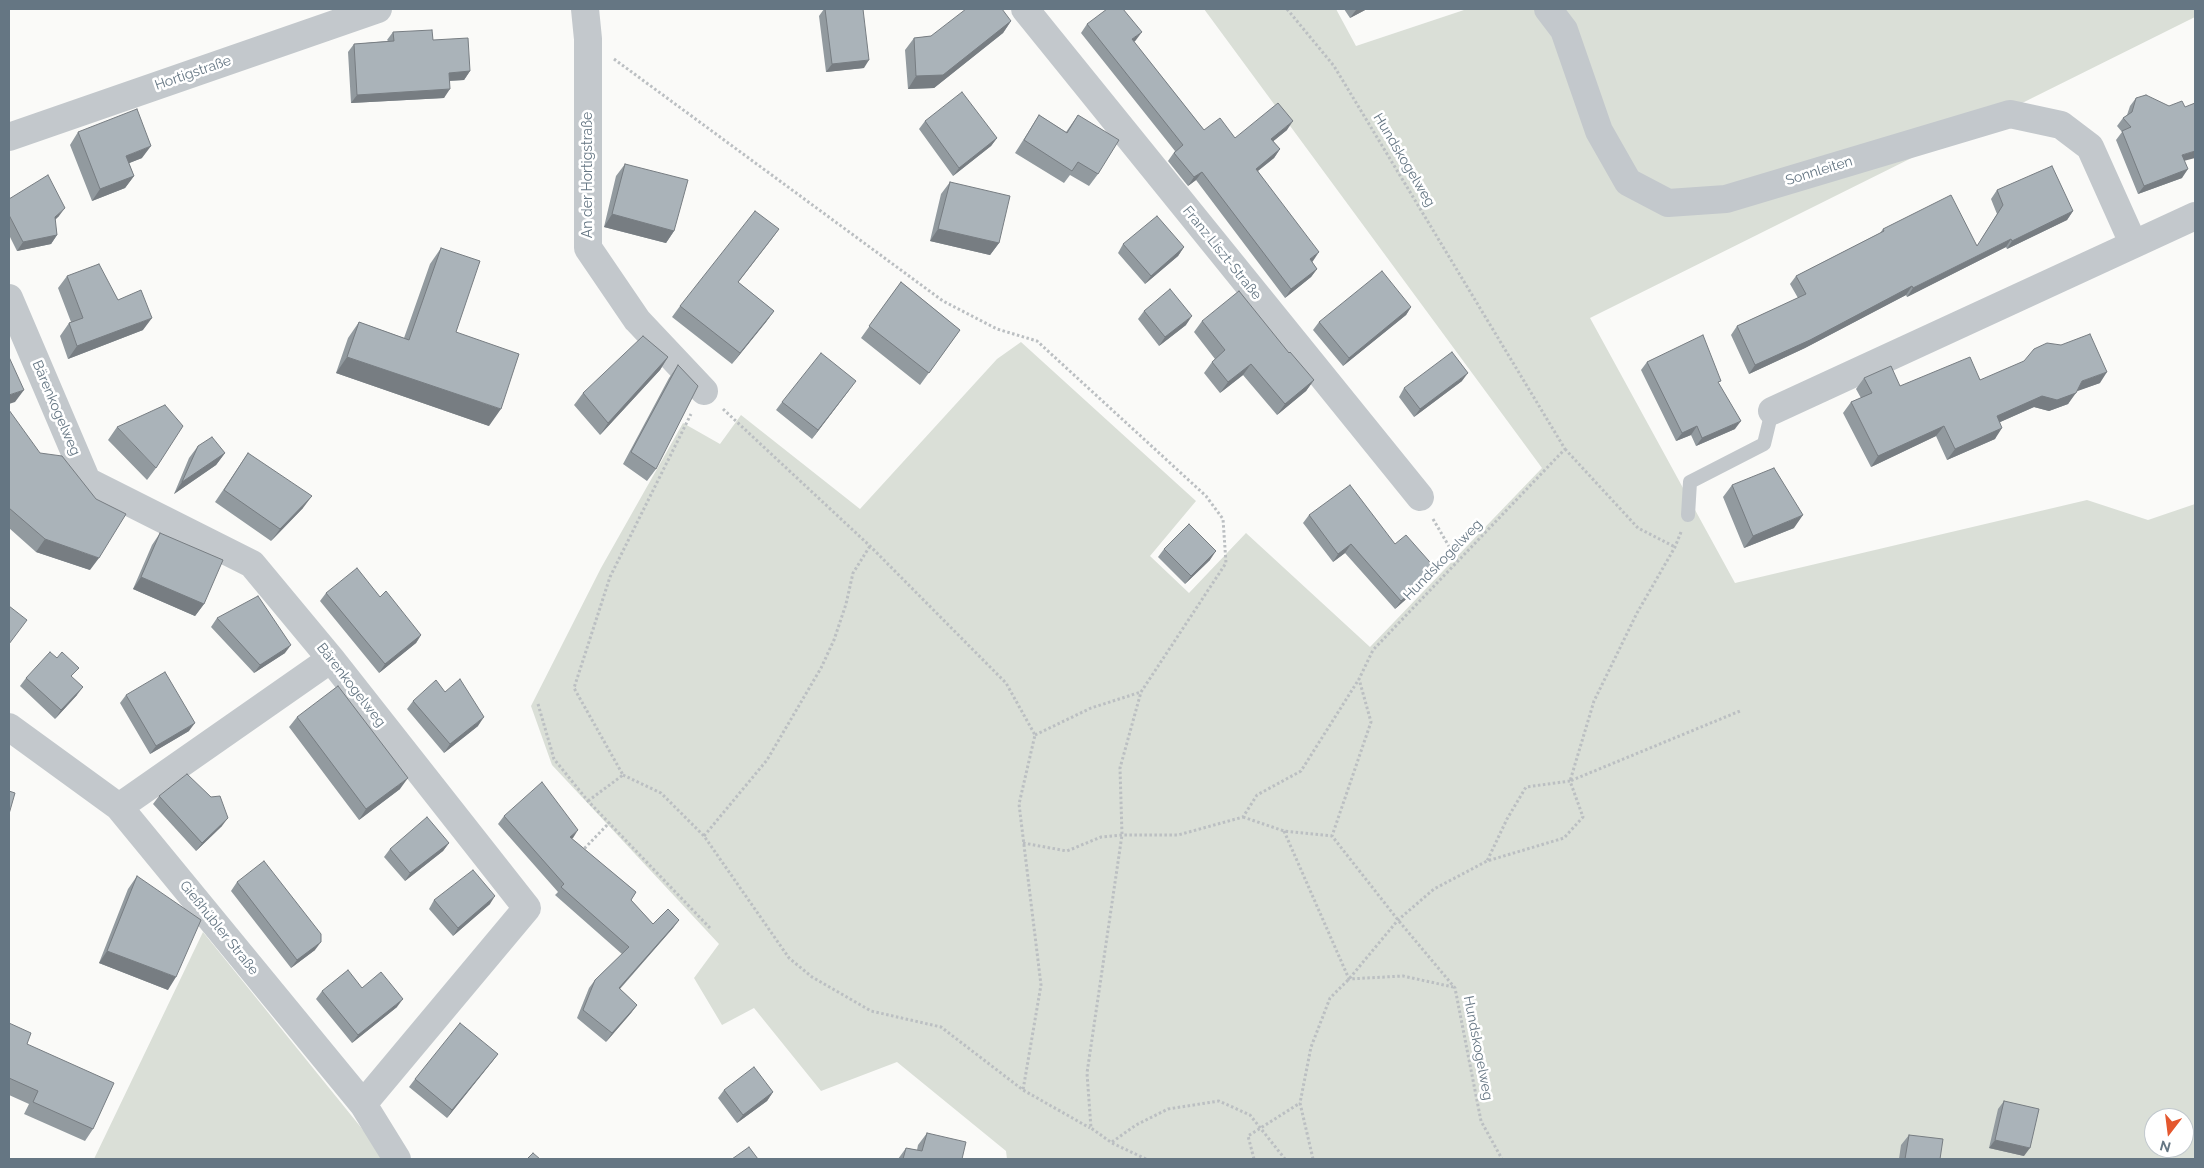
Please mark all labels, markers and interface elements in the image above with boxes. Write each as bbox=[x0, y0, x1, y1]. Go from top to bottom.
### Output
street label: Hortigstraße bbox=[153, 52, 233, 94]
street label: Hundskogelweg bbox=[1369, 110, 1439, 210]
street label: An der Hortigstraße bbox=[580, 112, 596, 238]
street label: Sonnleiten bbox=[1783, 153, 1855, 189]
street label: Franz Liszt-Straße bbox=[1179, 203, 1265, 303]
street label: Bärenkogelweg bbox=[28, 358, 84, 458]
street label: Hundskogelweg bbox=[1400, 516, 1486, 604]
street label: Bärenkogelweg bbox=[313, 640, 389, 730]
street label: Gießhübler Straße bbox=[176, 878, 262, 978]
street label: Hundskogelweg bbox=[1460, 994, 1496, 1102]
north arrow bbox=[2144, 1108, 2194, 1158]
text: N bbox=[2158, 1137, 2173, 1156]

